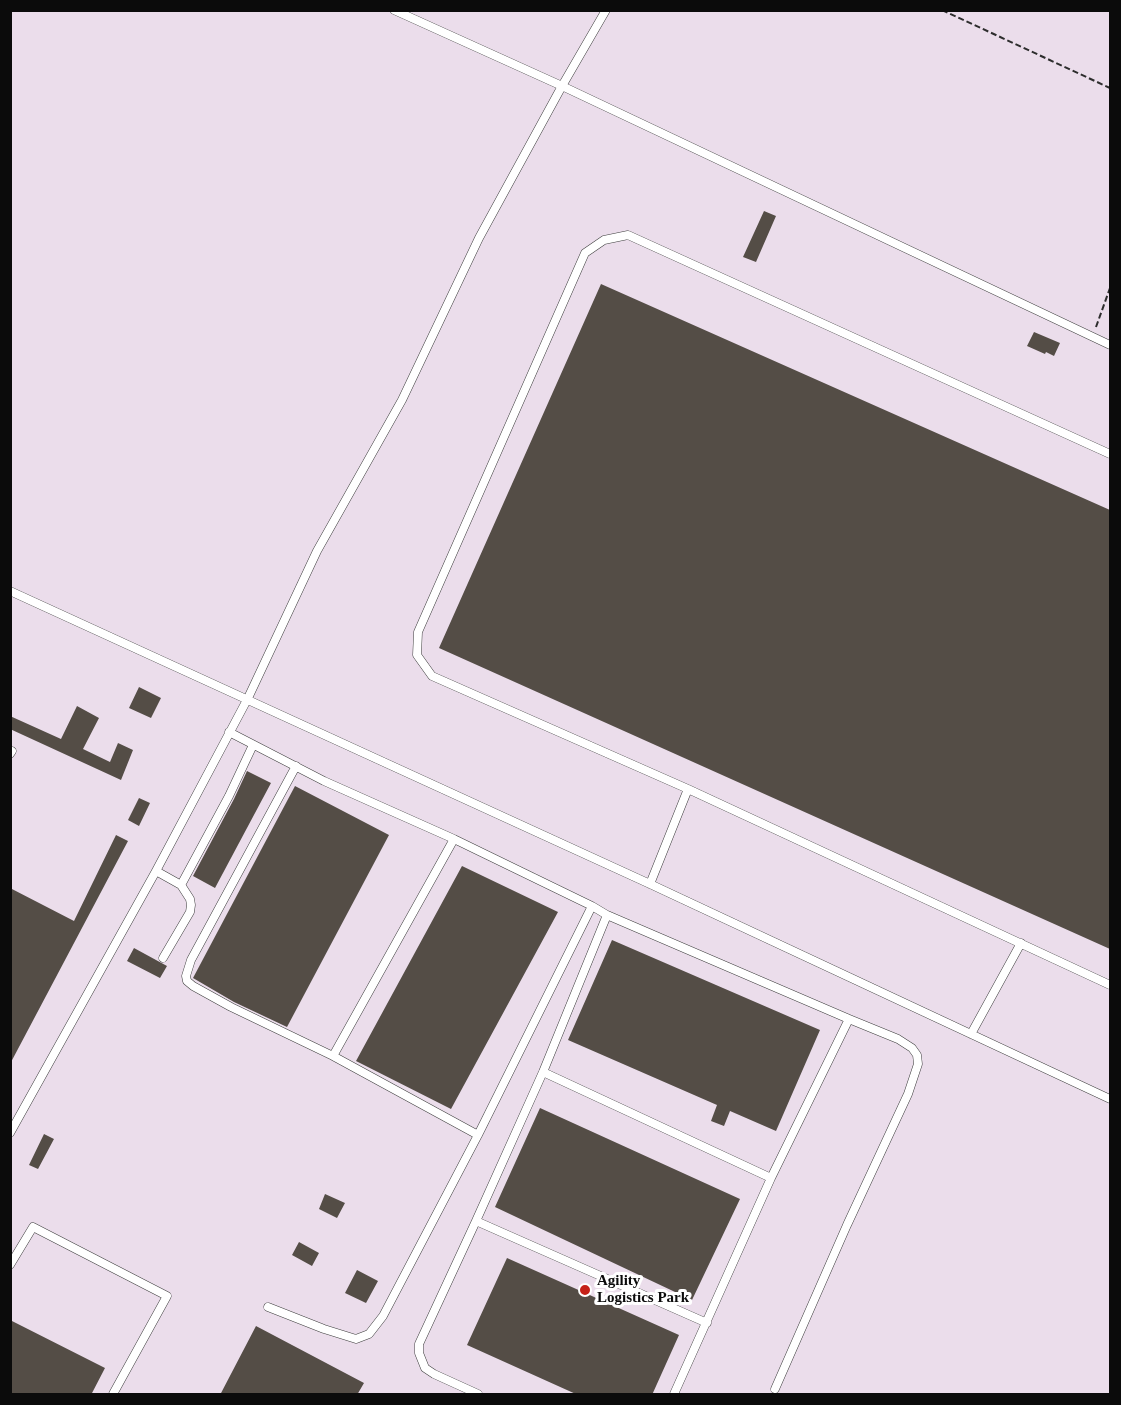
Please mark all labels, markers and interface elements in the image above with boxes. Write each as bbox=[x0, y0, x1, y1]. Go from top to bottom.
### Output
place label: Agility Logistics Park bbox=[597, 1272, 689, 1307]
marker: Agility Logistics Park bbox=[578, 1283, 592, 1297]

